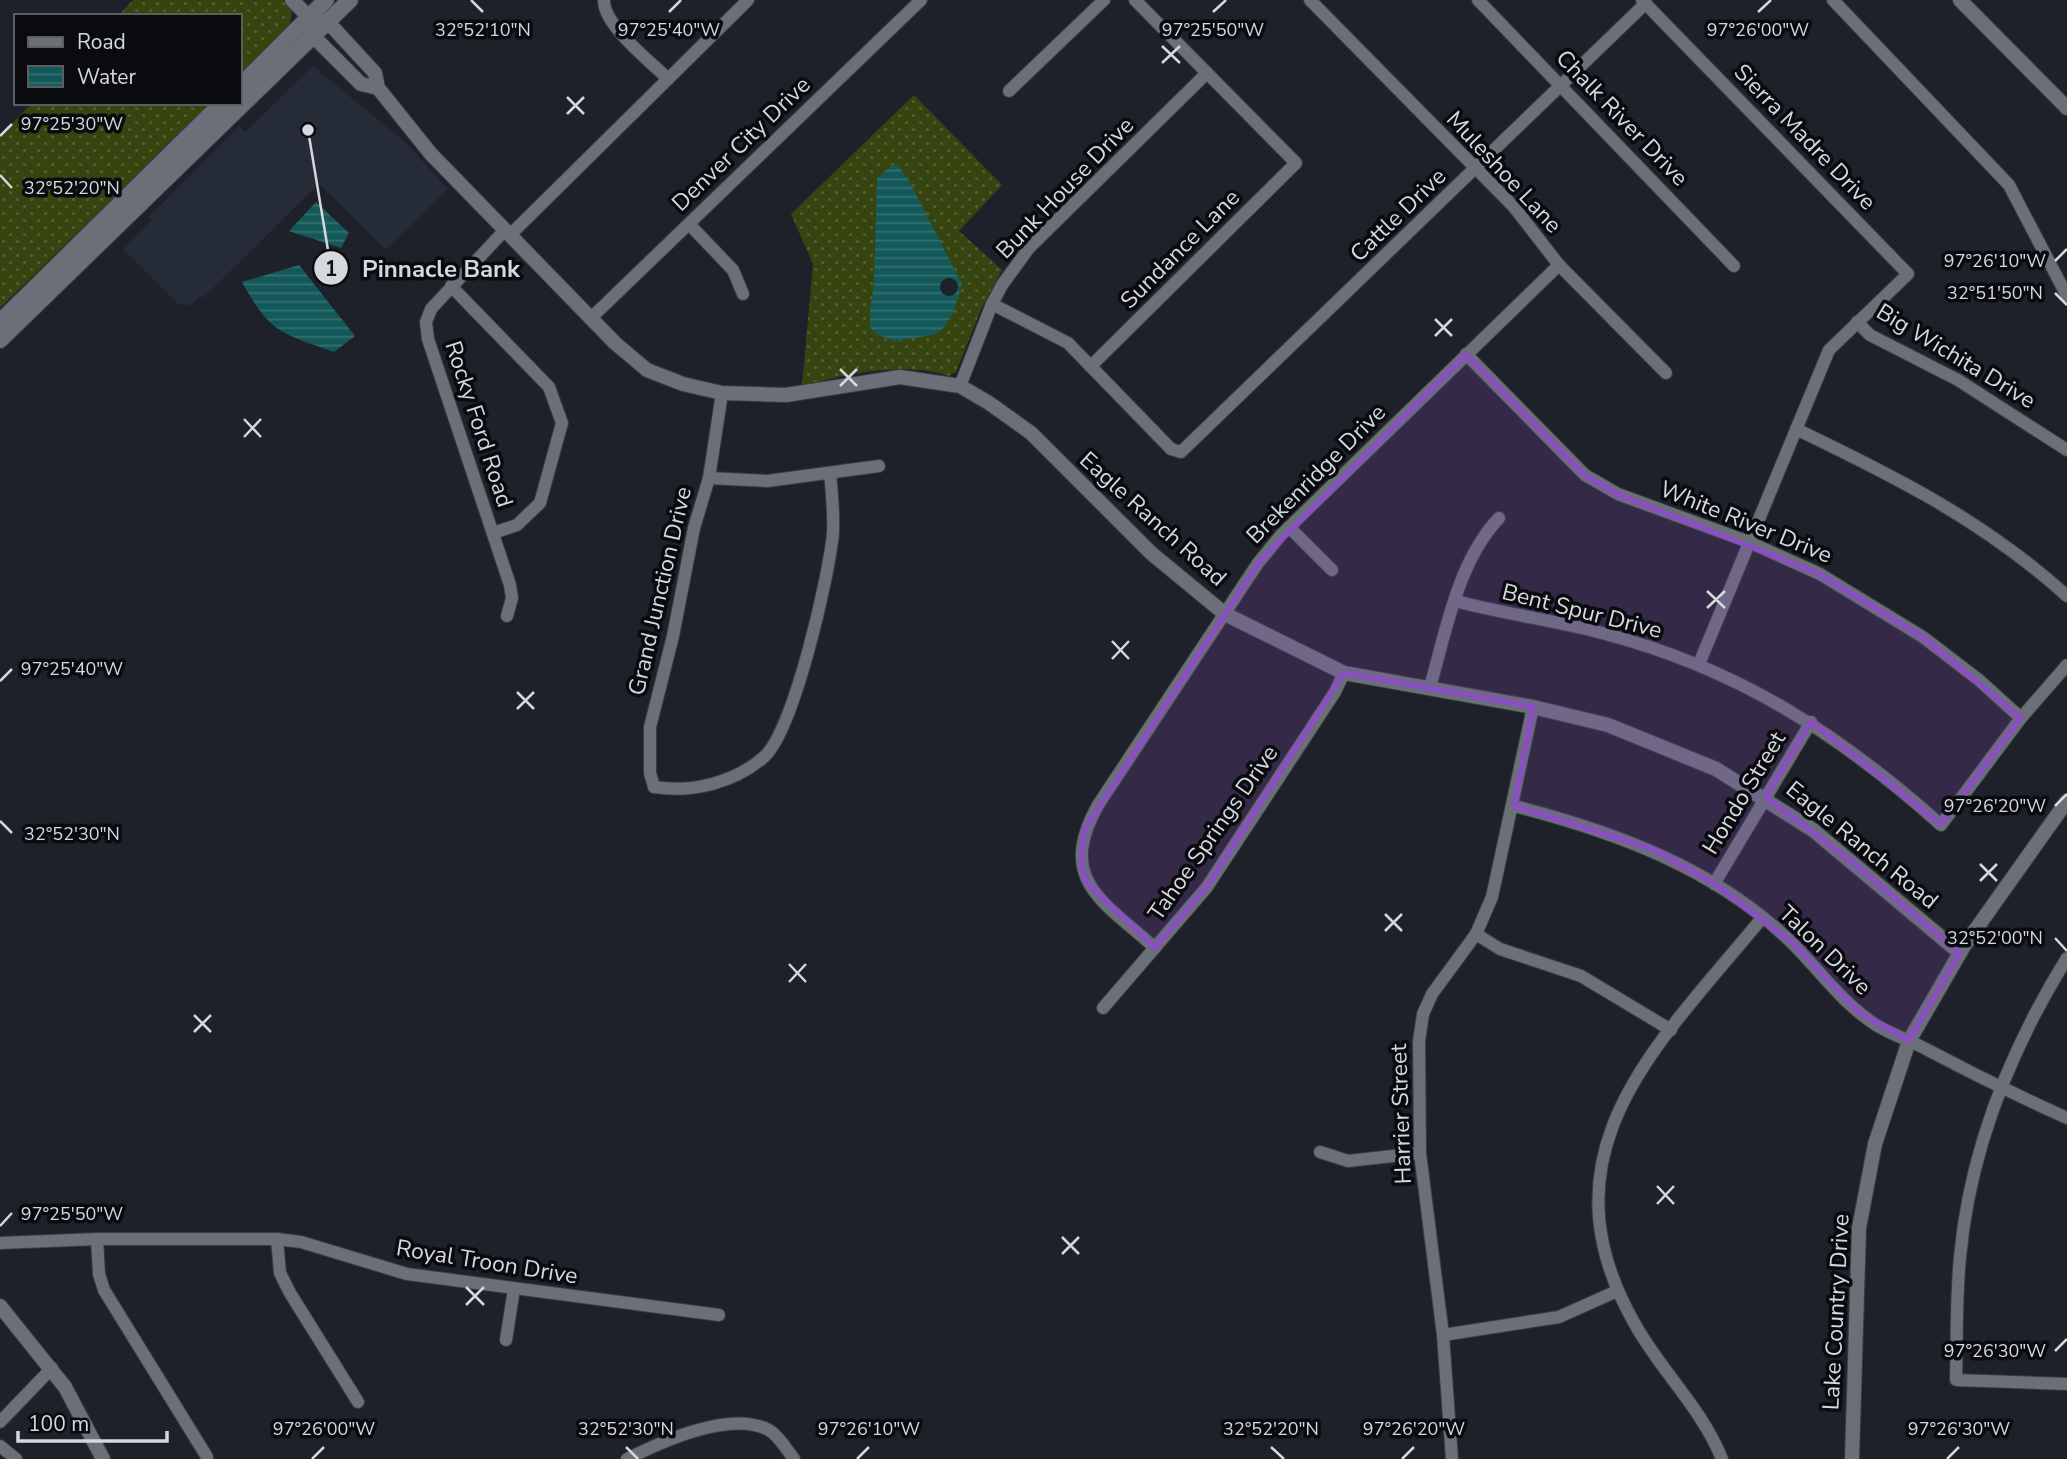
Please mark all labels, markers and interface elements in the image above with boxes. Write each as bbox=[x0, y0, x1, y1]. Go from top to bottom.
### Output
legend bbox=[14, 14, 242, 105]
text: 32°52'10"N bbox=[435, 18, 531, 42]
text: 97°25'40"W bbox=[618, 18, 720, 42]
text: 97°25'50"W bbox=[1162, 18, 1264, 42]
text: 97°26'00"W bbox=[1707, 18, 1809, 42]
text: Road bbox=[77, 28, 126, 56]
street label: Chalk River Drive bbox=[1549, 43, 1695, 193]
street label: Sierra Madre Drive bbox=[1727, 57, 1883, 217]
text: Water bbox=[77, 63, 136, 91]
street label: Denver City Drive bbox=[665, 70, 817, 218]
street label: Muleshoe Lane bbox=[1439, 104, 1569, 240]
street label: Bunk House Drive bbox=[989, 110, 1141, 266]
text: 97°25'30"W bbox=[21, 112, 123, 136]
street label: Cattle Drive bbox=[1343, 161, 1453, 269]
text: 32°52'20"N bbox=[24, 176, 120, 200]
street label: Sundance Lane bbox=[1113, 182, 1247, 316]
callout: Pinnacle Bank bbox=[313, 246, 534, 291]
text: 97°26'10"W bbox=[1944, 249, 2046, 273]
text: Pinnacle Bank bbox=[362, 253, 521, 285]
text: 1 bbox=[325, 255, 337, 283]
text: 32°51'50"N bbox=[1947, 281, 2043, 305]
street label: Big Wichita Drive bbox=[1871, 296, 2041, 416]
street label: Rocky Ford Road bbox=[437, 337, 521, 511]
street label: Brekenridge Drive bbox=[1239, 397, 1393, 551]
street label: Eagle Ranch Road bbox=[1073, 445, 1233, 593]
street label: White River Drive bbox=[1655, 473, 1837, 571]
street label: Grand Junction Drive bbox=[621, 484, 699, 698]
street label: Bent Spur Drive bbox=[1499, 576, 1665, 646]
text: 97°25'40"W bbox=[21, 657, 123, 681]
street label: Hondo Street bbox=[1695, 725, 1793, 860]
street label: Tahoe Springs Drive bbox=[1141, 739, 1285, 927]
street label: Eagle Ranch Road bbox=[1779, 774, 1945, 916]
text: 97°26'20"W bbox=[1944, 794, 2046, 818]
text: 32°52'30"N bbox=[24, 822, 120, 846]
street label: Talon Drive bbox=[1772, 898, 1878, 1002]
text: 32°52'00"N bbox=[1947, 926, 2043, 950]
street label: Harrier Street bbox=[1383, 1042, 1419, 1185]
text: 97°25'50"W bbox=[21, 1202, 123, 1226]
street label: Lake Country Drive bbox=[1815, 1213, 1857, 1411]
street label: Royal Troon Drive bbox=[394, 1232, 580, 1292]
text: 97°26'30"W bbox=[1944, 1339, 2046, 1363]
scale bar bbox=[18, 1400, 166, 1444]
text: 100 m bbox=[28, 1410, 89, 1438]
text: 97°26'00"W bbox=[273, 1417, 375, 1441]
text: 32°52'30"N bbox=[578, 1417, 674, 1441]
text: 97°26'10"W bbox=[818, 1417, 920, 1441]
text: 32°52'20"N bbox=[1223, 1417, 1319, 1441]
text: 97°26'20"W bbox=[1363, 1417, 1465, 1441]
text: 97°26'30"W bbox=[1908, 1417, 2010, 1441]

